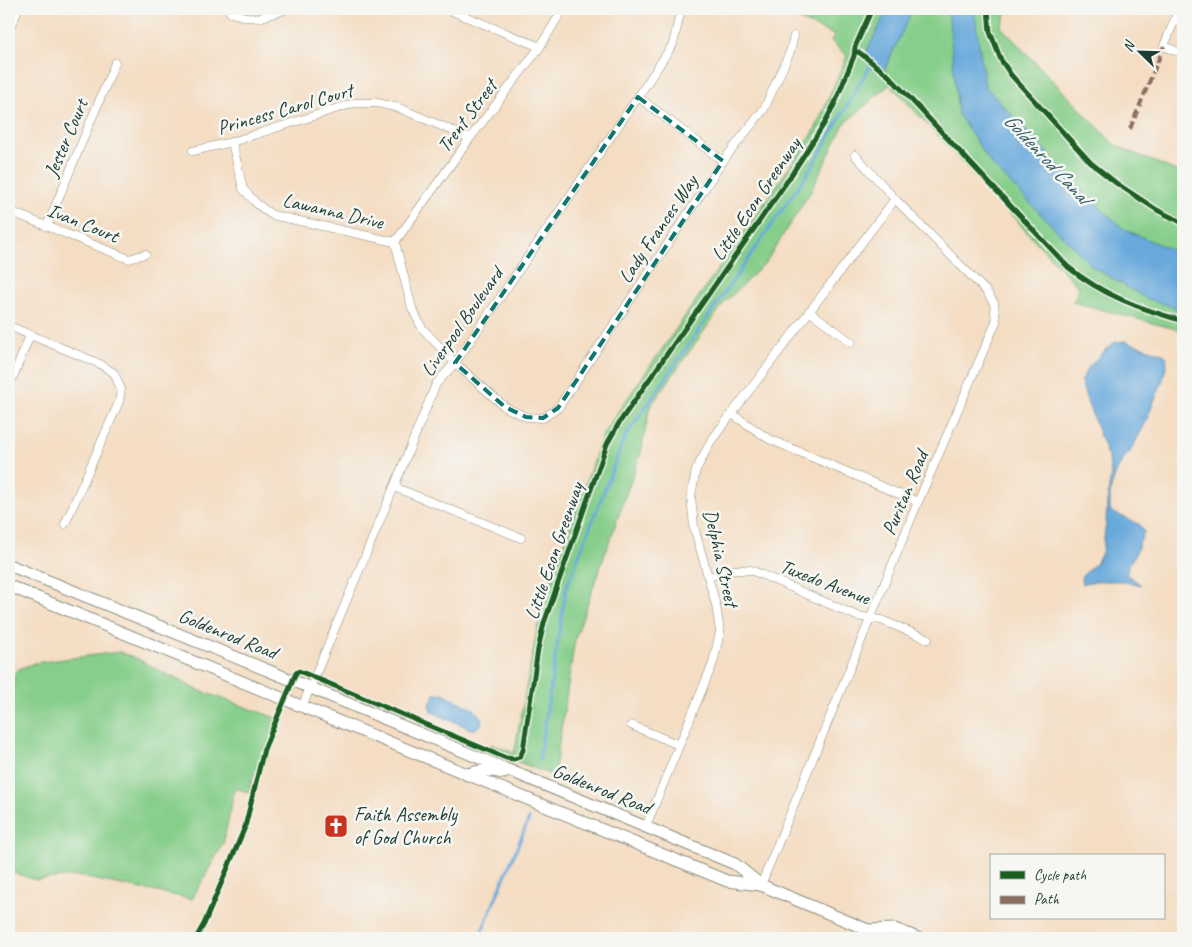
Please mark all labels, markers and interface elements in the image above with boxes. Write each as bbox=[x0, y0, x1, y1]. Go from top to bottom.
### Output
north arrow bbox=[1114, 28, 1164, 78]
text: N bbox=[1119, 38, 1139, 54]
street label: Trent Street bbox=[431, 72, 505, 157]
street label: Princess Carol Court bbox=[214, 77, 359, 140]
street label: Jester Court bbox=[38, 93, 94, 182]
water label: Goldenrod Canal bbox=[998, 107, 1101, 214]
street label: Little Econ Greenway bbox=[706, 131, 808, 265]
street label: Lady Frances Way bbox=[613, 168, 704, 288]
street label: Lawanna Drive bbox=[280, 187, 387, 235]
street label: Ivan Court bbox=[44, 197, 124, 249]
street label: Liverpool Boulevard bbox=[415, 260, 511, 381]
street label: Puritan Road bbox=[876, 444, 935, 539]
street label: Little Econ Greenway bbox=[519, 477, 590, 623]
street label: Delphia Street bbox=[698, 507, 745, 612]
street label: Tuxedo Avenue bbox=[777, 553, 875, 611]
street label: Goldenrod Road bbox=[175, 603, 284, 666]
street label: Goldenrod Road bbox=[549, 758, 658, 821]
place label: Faith Assembly of God Church bbox=[354, 802, 458, 850]
church icon: Faith Assembly of God Church bbox=[323, 813, 349, 839]
legend bbox=[990, 854, 1164, 920]
text: Cycle path bbox=[1034, 866, 1086, 885]
text: Path bbox=[1034, 890, 1060, 909]

